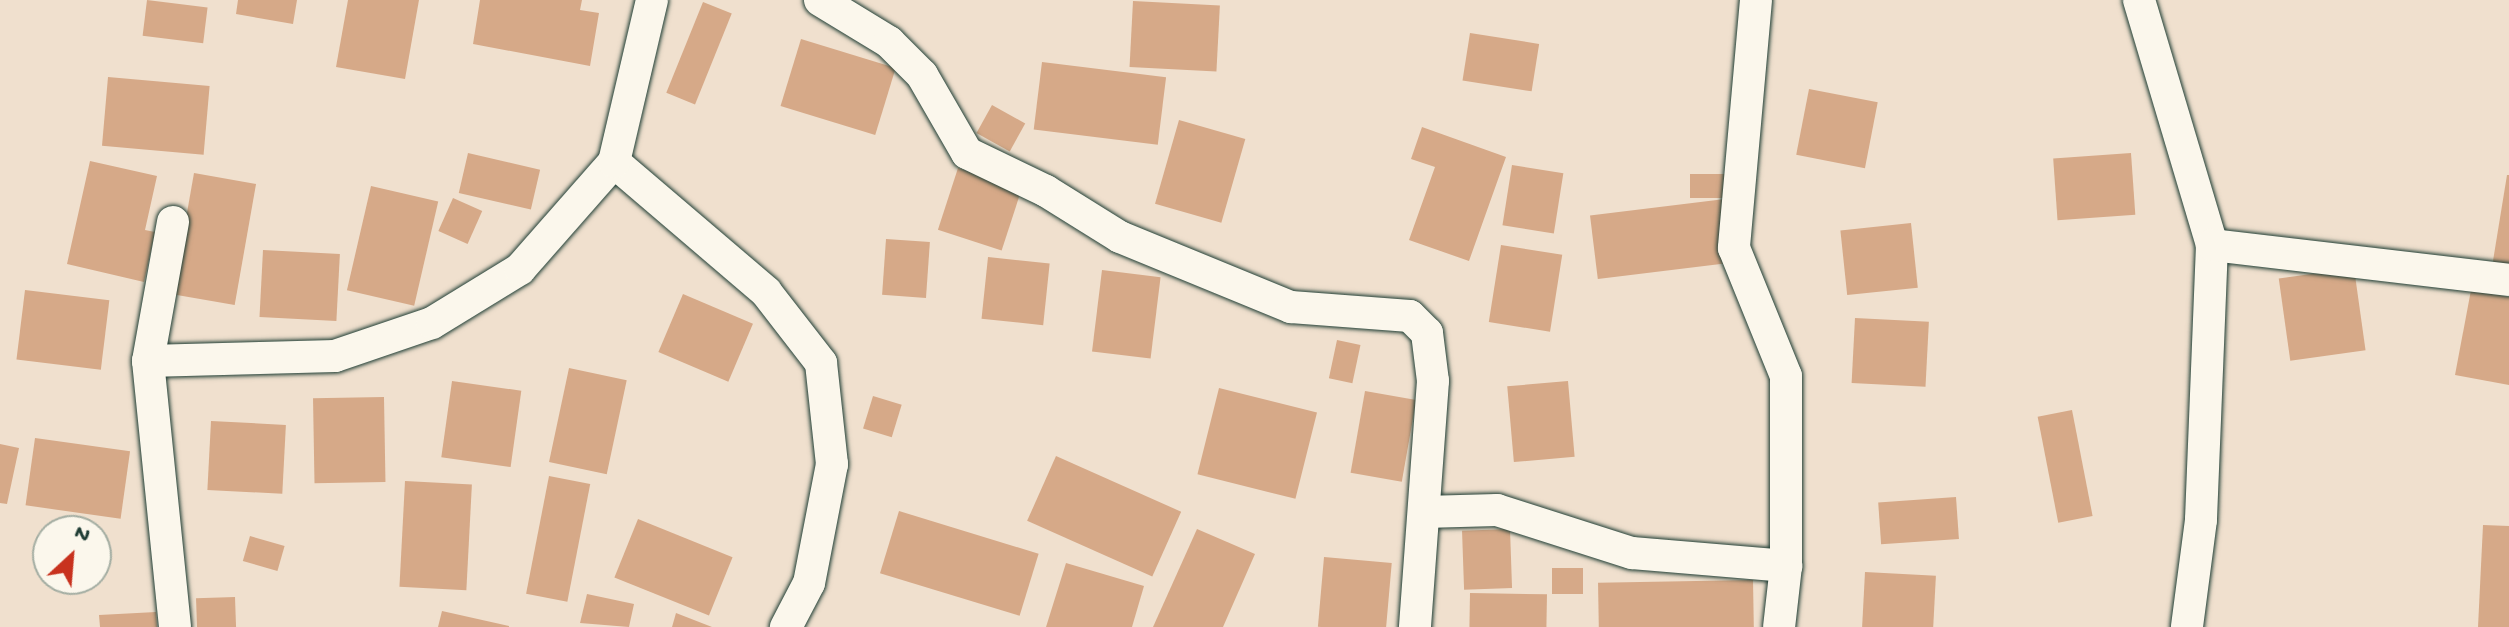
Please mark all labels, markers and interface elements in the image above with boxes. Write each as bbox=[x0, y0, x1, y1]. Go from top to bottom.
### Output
north arrow bbox=[32, 515, 112, 595]
text: N bbox=[69, 520, 94, 550]

